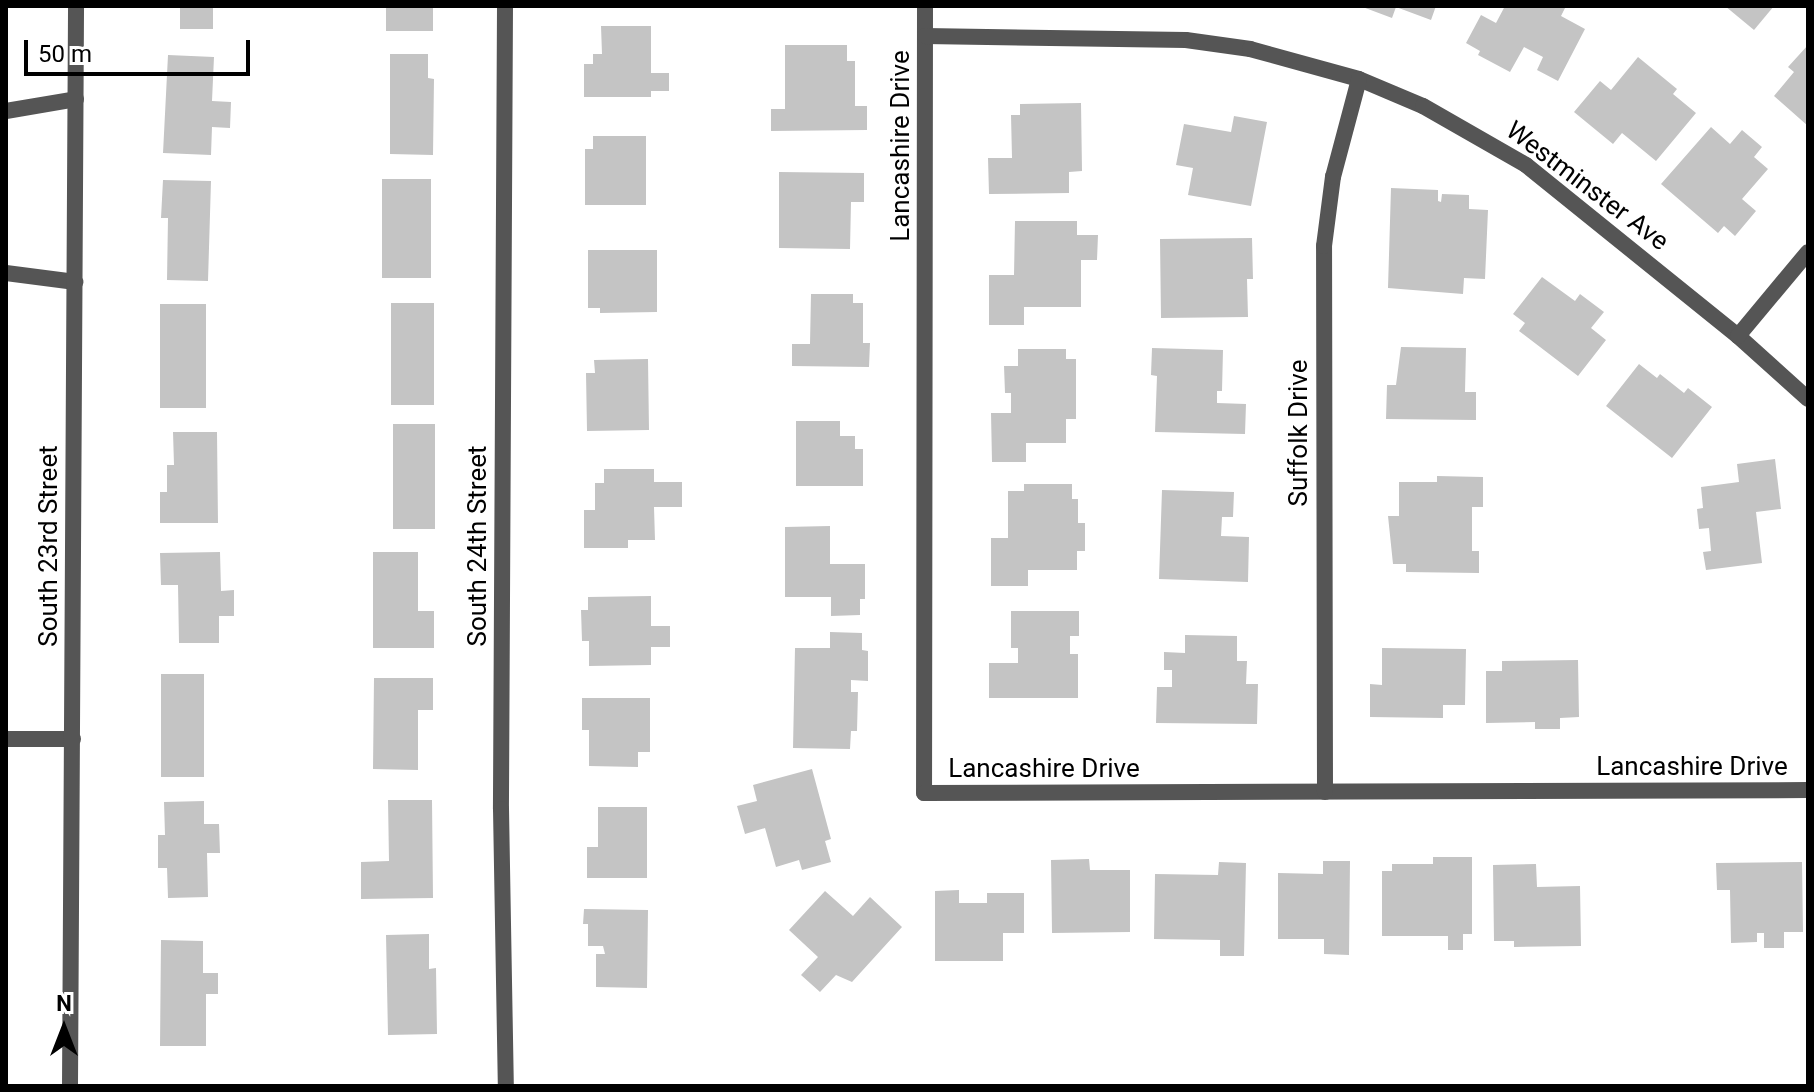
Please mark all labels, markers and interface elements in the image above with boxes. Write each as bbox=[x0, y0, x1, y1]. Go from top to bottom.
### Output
scale bar bbox=[28, 24, 254, 74]
text: 50 m bbox=[38, 40, 92, 68]
street label: Lancashire Drive bbox=[885, 50, 917, 242]
street label: Westminster Ave bbox=[1500, 115, 1674, 257]
street label: Suffolk Drive bbox=[1283, 359, 1315, 507]
street label: South 23rd Street bbox=[33, 445, 65, 647]
street label: South 24th Street bbox=[462, 446, 494, 646]
street label: Lancashire Drive bbox=[1596, 751, 1788, 783]
street label: Lancashire Drive bbox=[948, 753, 1140, 785]
north arrow bbox=[24, 988, 104, 1068]
text: N bbox=[56, 991, 72, 1016]

